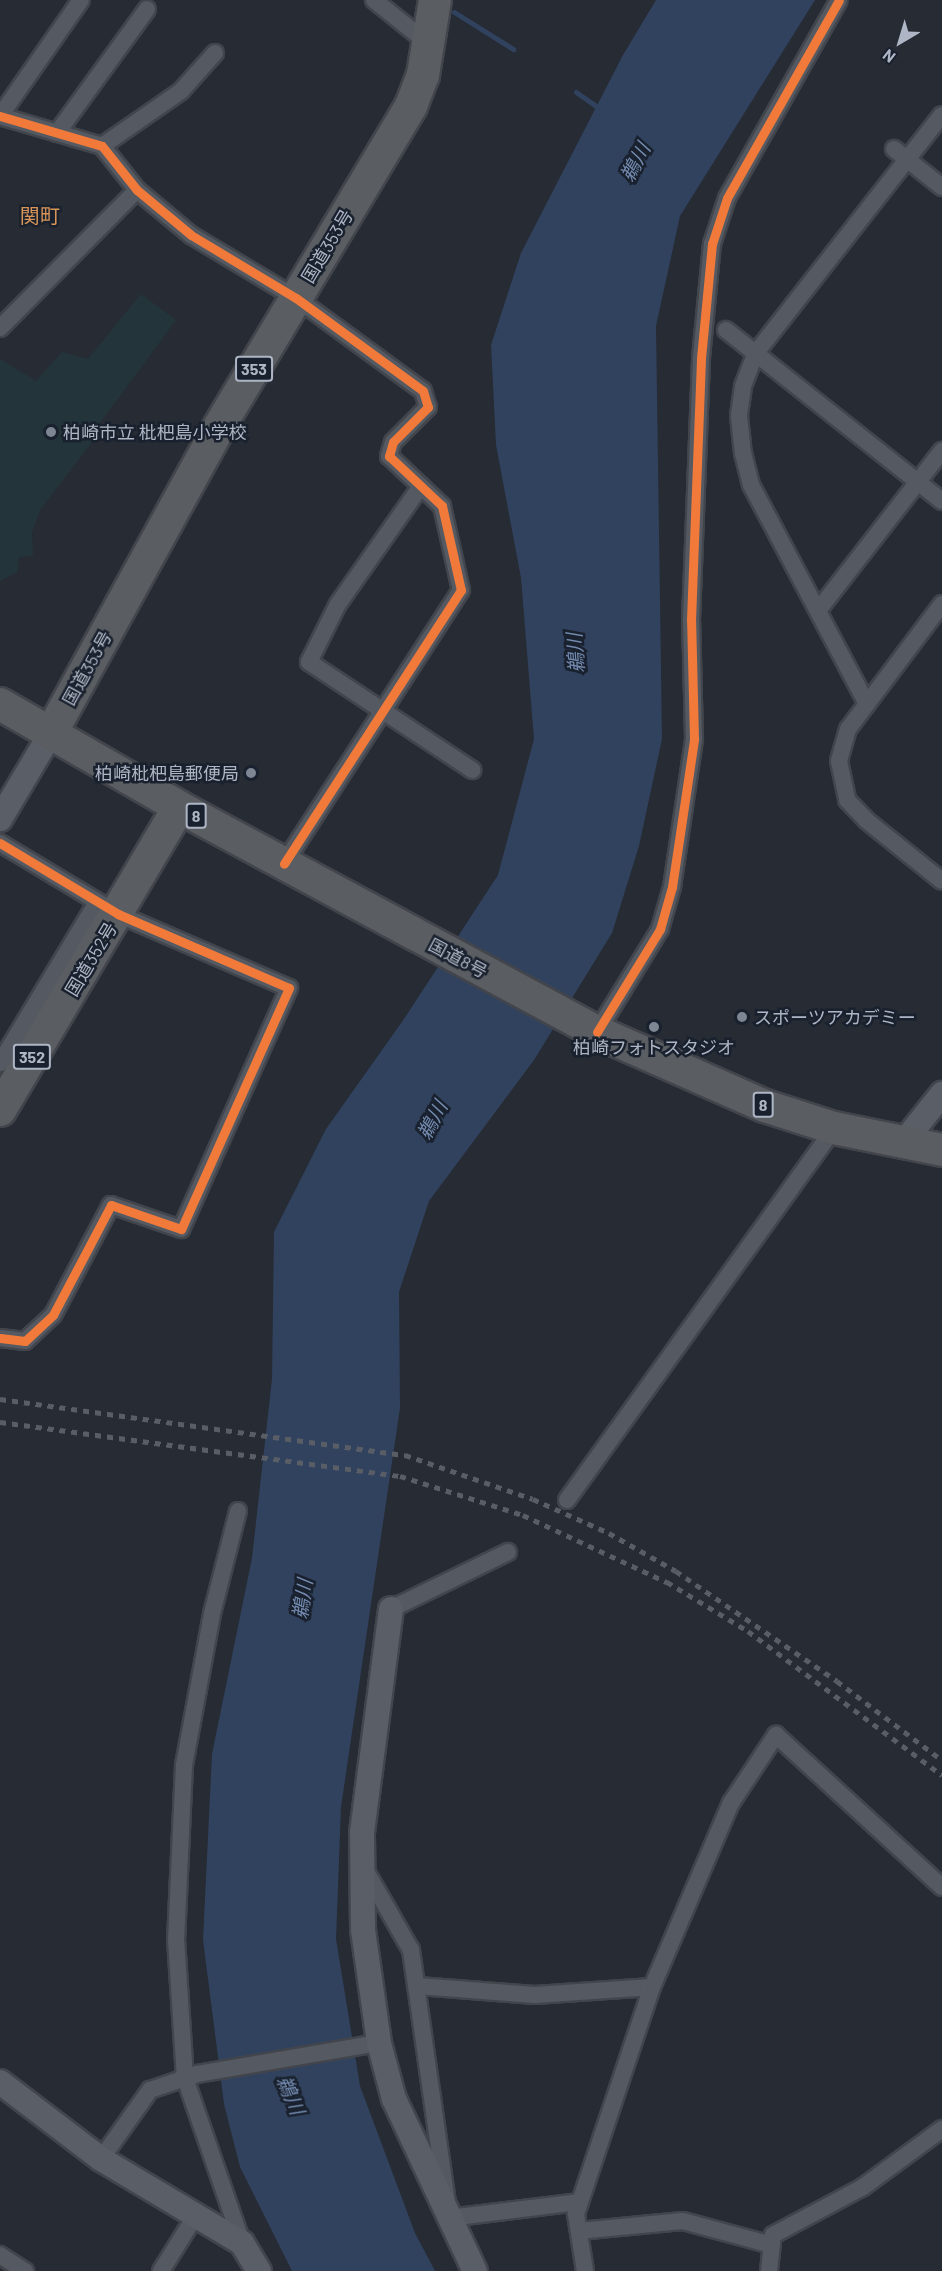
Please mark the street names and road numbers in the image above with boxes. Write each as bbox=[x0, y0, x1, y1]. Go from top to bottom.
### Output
street label: 国道353号 bbox=[297, 205, 357, 287]
road number: 353 bbox=[234, 356, 274, 382]
street label: 国道353号 bbox=[58, 627, 116, 709]
road number: 8 bbox=[186, 803, 206, 829]
street label: 国道352号 bbox=[61, 918, 121, 1000]
street label: 国道8号 bbox=[425, 934, 491, 982]
road number: 352 bbox=[12, 1044, 51, 1070]
road number: 8 bbox=[752, 1092, 774, 1118]

